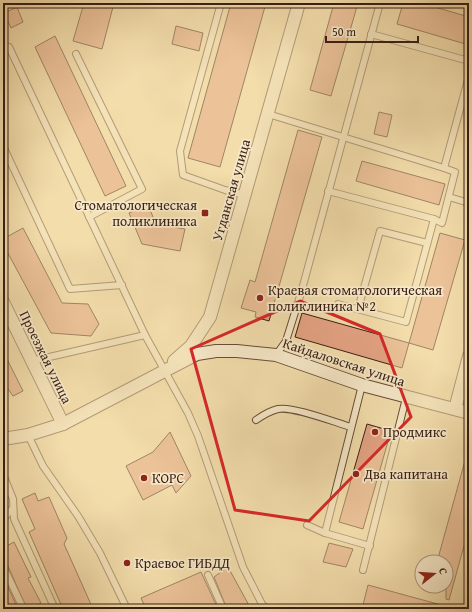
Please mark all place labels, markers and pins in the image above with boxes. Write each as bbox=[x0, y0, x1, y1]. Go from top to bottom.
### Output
place label: Стоматологическая поликлиника bbox=[74, 195, 197, 231]
marker: Стоматологическая поликлиника bbox=[200, 208, 210, 218]
place label: Краевая стоматологическая поликлиника №2 bbox=[268, 280, 442, 316]
marker: Краевая стоматологическая поликлиника №2 bbox=[255, 293, 265, 303]
place label: Продмикс bbox=[383, 422, 446, 442]
marker: Продмикс bbox=[370, 427, 380, 437]
place label: Два капитана bbox=[363, 464, 448, 484]
place label: КОРС bbox=[152, 468, 185, 488]
marker: Два капитана bbox=[351, 469, 361, 479]
marker: КОРС bbox=[139, 473, 149, 483]
place label: Краевое ГИБДД bbox=[135, 553, 230, 573]
marker: Краевое ГИБДД bbox=[122, 558, 132, 568]

